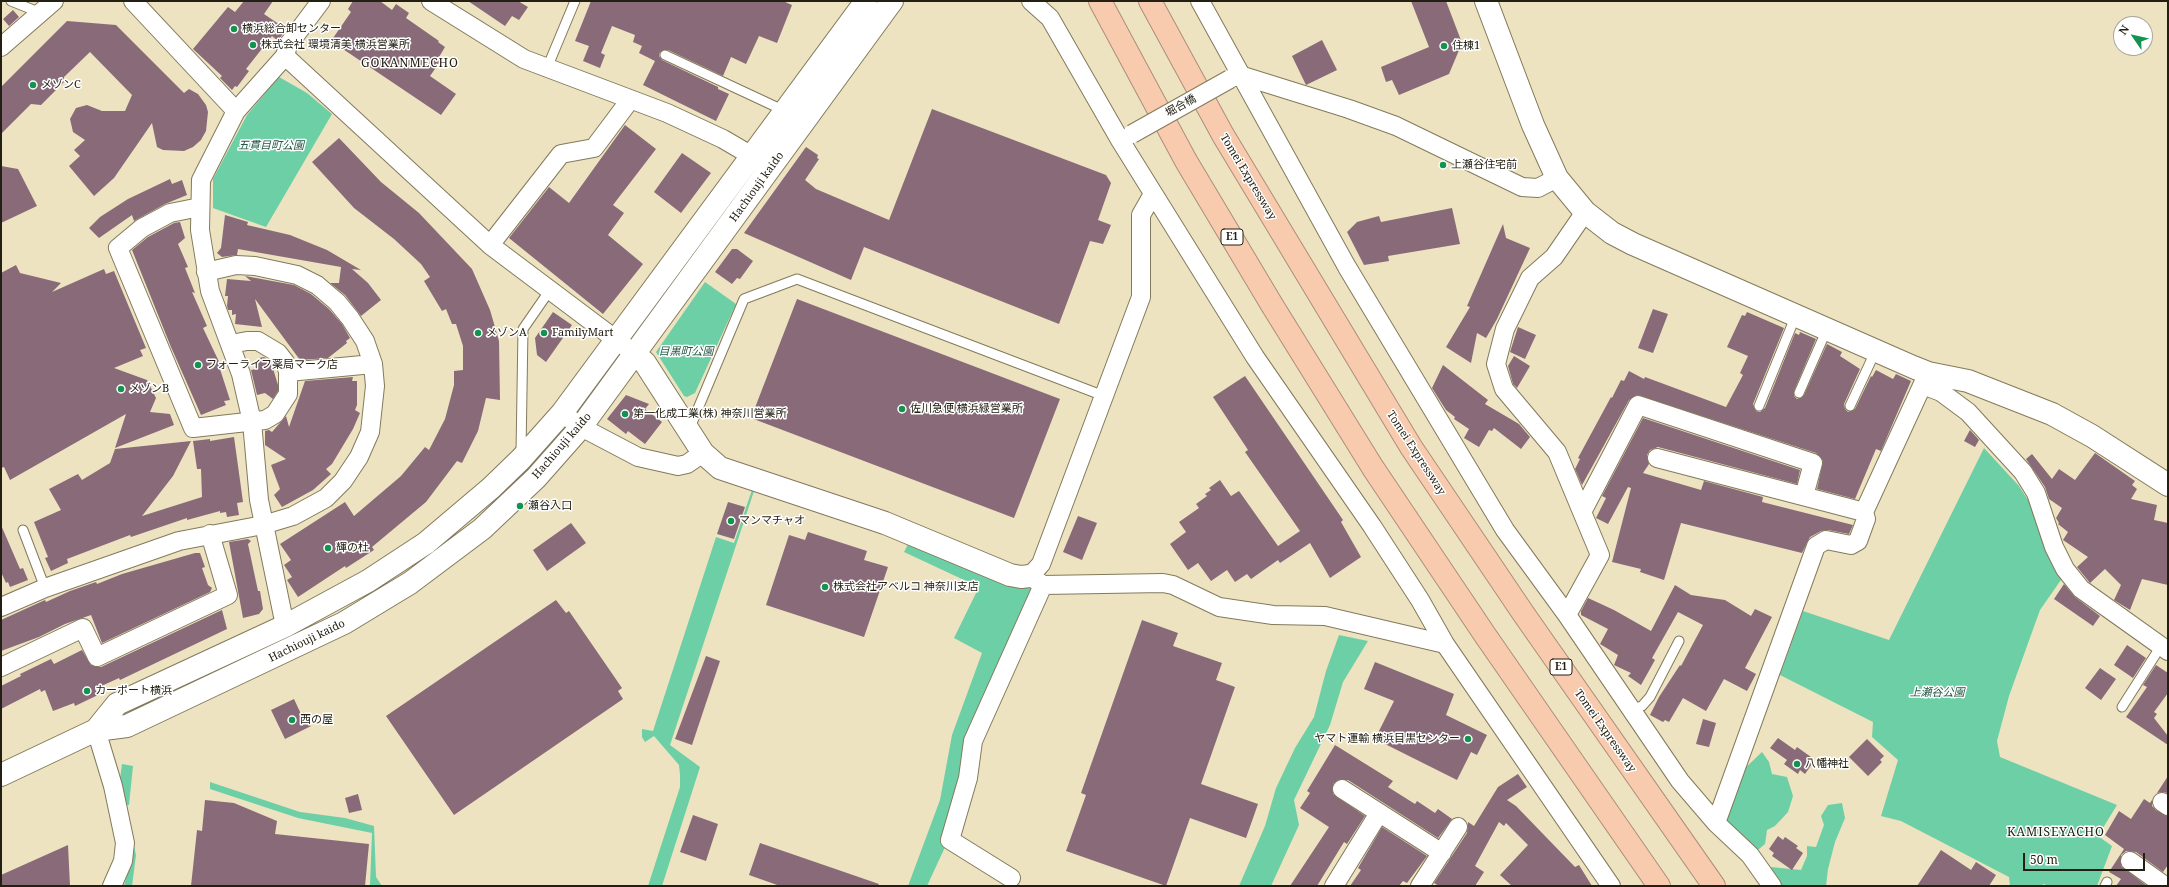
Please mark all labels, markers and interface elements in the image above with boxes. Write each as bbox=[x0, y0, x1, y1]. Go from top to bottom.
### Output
north arrow bbox=[2113, 16, 2153, 56]
place label: 横浜総合卸センター bbox=[242, 22, 341, 36]
text: N bbox=[2115, 22, 2132, 37]
marker: 横浜総合卸センター bbox=[229, 24, 239, 34]
place label: 株式会社 環境清美 横浜営業所 bbox=[261, 38, 410, 52]
place label: 住棟1 bbox=[1452, 39, 1480, 53]
marker: 株式会社 環境清美 横浜営業所 bbox=[248, 40, 258, 50]
marker: 住棟1 bbox=[1439, 41, 1449, 51]
district label: GOKANMECHO bbox=[361, 57, 459, 71]
place label: メゾンC bbox=[41, 78, 81, 92]
marker: メゾンC bbox=[28, 80, 38, 90]
street label: 堀合橋 bbox=[1163, 92, 1199, 120]
street label: Tomei Expressway bbox=[1217, 132, 1279, 222]
park label: 五貫目町公園 bbox=[238, 139, 304, 153]
street label: Hachiouji kaido bbox=[727, 150, 787, 224]
place label: 上瀬谷住宅前 bbox=[1451, 158, 1517, 172]
marker: 上瀬谷住宅前 bbox=[1438, 160, 1448, 170]
road number: E1 bbox=[1221, 229, 1243, 245]
place label: メゾンA bbox=[486, 326, 527, 340]
place label: FamilyMart bbox=[552, 326, 613, 340]
marker: メゾンA bbox=[473, 328, 483, 338]
marker: FamilyMart bbox=[539, 328, 549, 338]
park label: 目黒町公園 bbox=[659, 345, 713, 359]
place label: フォーライフ薬局マーク店 bbox=[206, 358, 338, 372]
marker: フォーライフ薬局マーク店 bbox=[193, 360, 203, 370]
place label: メゾンB bbox=[129, 382, 169, 396]
marker: メゾンB bbox=[116, 384, 126, 394]
place label: 佐川急便 横浜緑営業所 bbox=[910, 402, 1023, 416]
marker: 佐川急便 横浜緑営業所 bbox=[897, 404, 907, 414]
place label: 第一化成工業(株) 神奈川営業所 bbox=[633, 407, 786, 421]
street label: Tomei Expressway bbox=[1384, 408, 1448, 498]
marker: 第一化成工業(株) 神奈川営業所 bbox=[620, 409, 630, 419]
street label: Hachiouji kaido bbox=[530, 410, 594, 482]
place label: 瀬谷入口 bbox=[528, 499, 572, 513]
marker: 瀬谷入口 bbox=[515, 501, 525, 511]
place label: マンマチャオ bbox=[739, 514, 805, 528]
marker: マンマチャオ bbox=[726, 516, 736, 526]
place label: 輝の杜 bbox=[336, 541, 369, 555]
marker: 輝の杜 bbox=[323, 543, 333, 553]
place label: 株式会社アベルコ 神奈川支店 bbox=[833, 580, 979, 594]
marker: 株式会社アベルコ 神奈川支店 bbox=[820, 582, 830, 592]
street label: Hachiouji kaido bbox=[267, 617, 347, 665]
road number: E1 bbox=[1550, 659, 1572, 675]
place label: カーポート横浜 bbox=[95, 684, 172, 698]
marker: カーポート横浜 bbox=[82, 686, 92, 696]
park label: 上瀬谷公園 bbox=[1910, 686, 1964, 700]
street label: Tomei Expressway bbox=[1572, 687, 1638, 775]
place label: 西の屋 bbox=[300, 713, 333, 727]
marker: 西の屋 bbox=[287, 715, 297, 725]
place label: ヤマト運輸 横浜目黒センター bbox=[1314, 732, 1460, 746]
marker: ヤマト運輸 横浜目黒センター bbox=[1463, 734, 1473, 744]
place label: 八幡神社 bbox=[1805, 757, 1849, 771]
marker: 八幡神社 bbox=[1792, 759, 1802, 769]
district label: KAMISEYACHO bbox=[2007, 826, 2105, 840]
scale bar bbox=[2025, 845, 2147, 871]
text: 50 m bbox=[2030, 851, 2058, 868]

